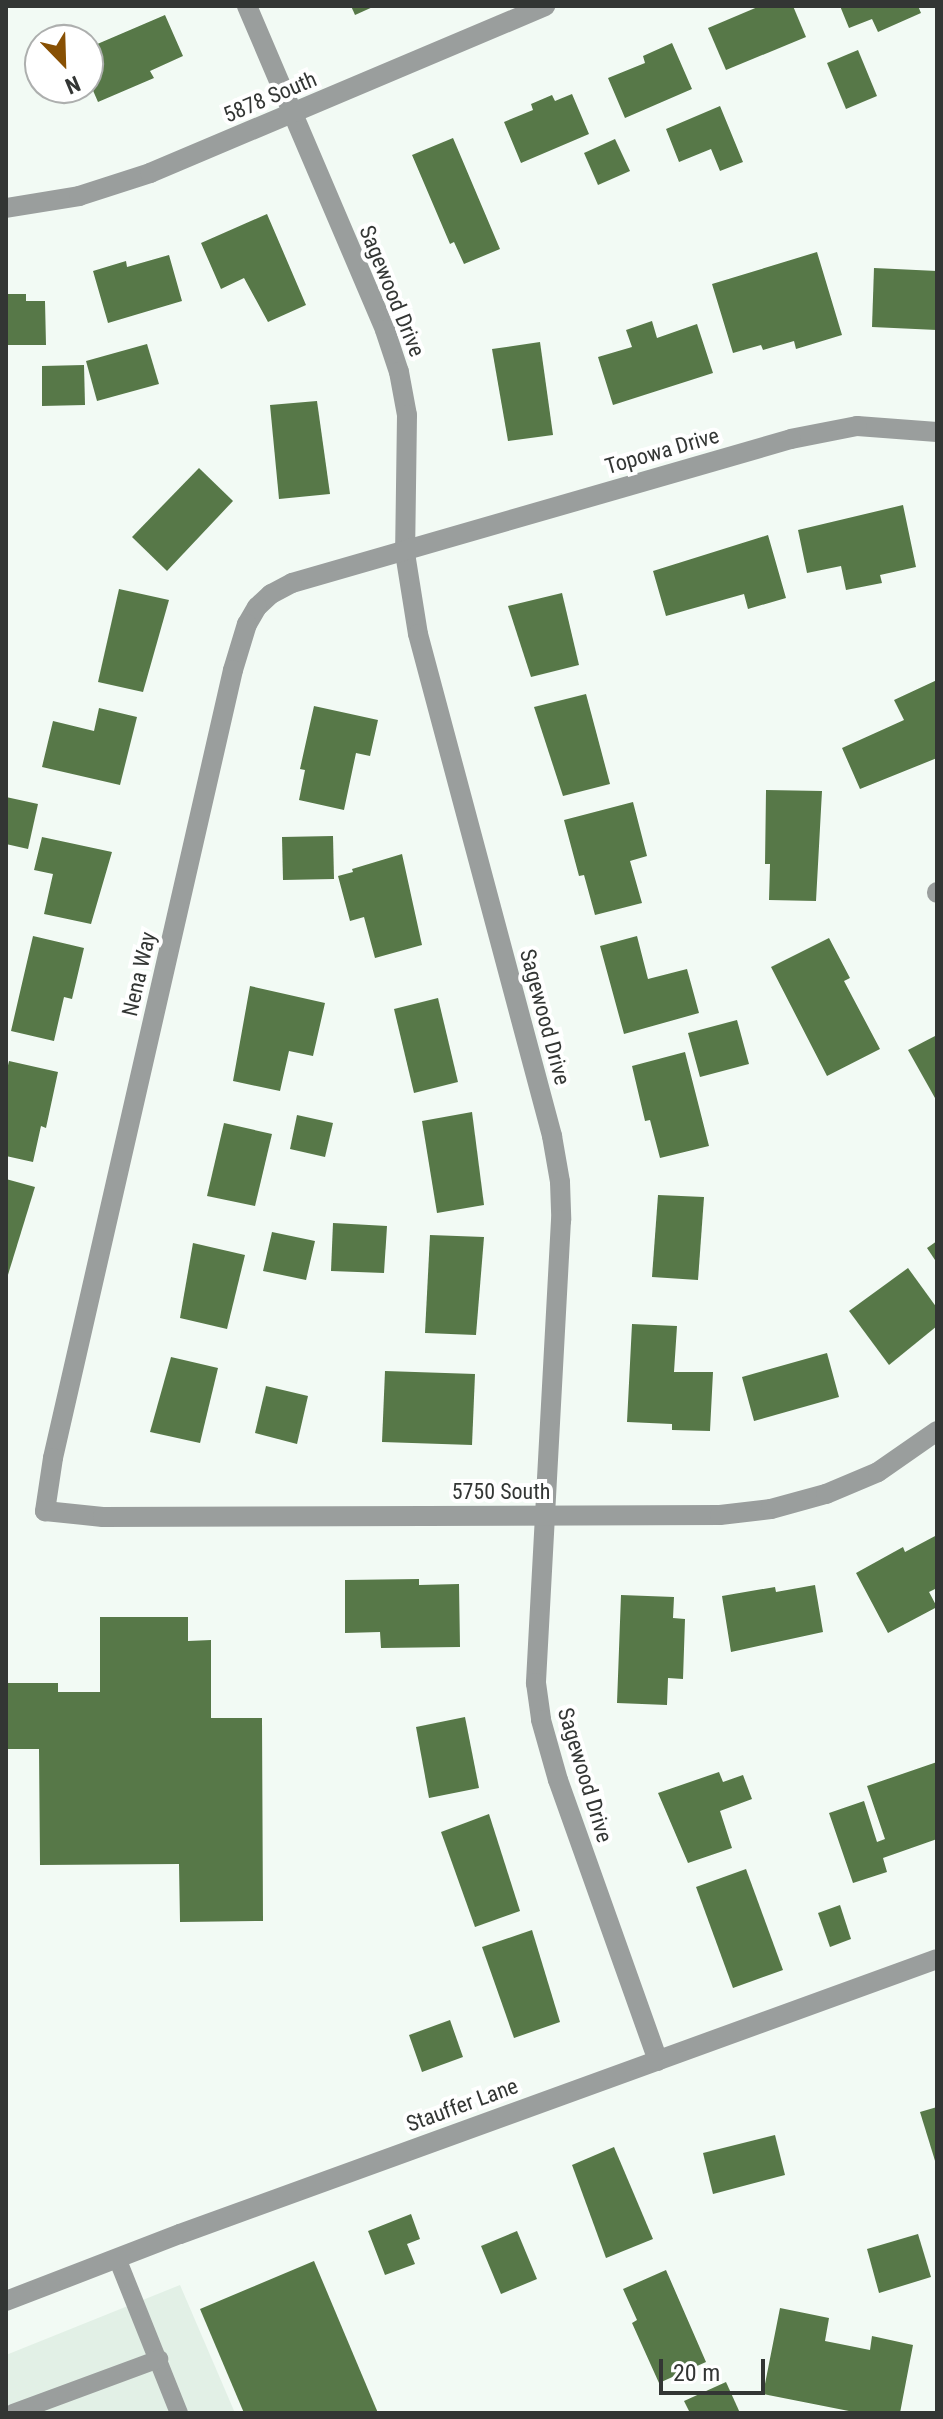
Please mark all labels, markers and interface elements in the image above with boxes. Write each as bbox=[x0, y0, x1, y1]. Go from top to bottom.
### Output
north arrow bbox=[24, 24, 104, 104]
street label: 5878 South bbox=[219, 66, 321, 128]
text: N bbox=[62, 71, 84, 99]
street label: Sagewood Drive bbox=[354, 221, 430, 361]
street label: Topowa Drive bbox=[602, 422, 722, 480]
street label: Nena Way bbox=[116, 929, 162, 1019]
street label: Sagewood Drive bbox=[514, 946, 576, 1088]
street label: 5750 South bbox=[452, 1479, 550, 1505]
street label: Sagewood Drive bbox=[552, 1705, 618, 1845]
street label: Stauffer Lane bbox=[403, 2073, 521, 2137]
scale bar bbox=[663, 2343, 769, 2393]
text: 20 m bbox=[673, 2359, 720, 2387]

